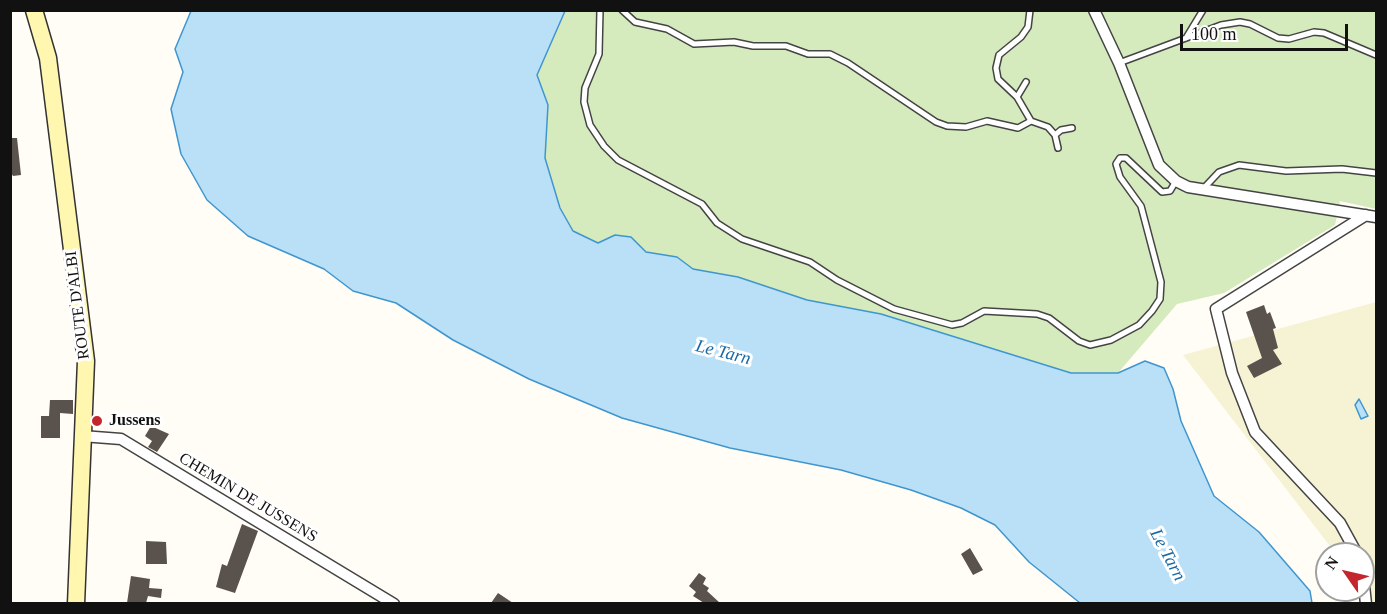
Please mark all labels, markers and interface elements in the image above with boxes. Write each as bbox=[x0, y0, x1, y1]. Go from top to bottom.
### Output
scale bar bbox=[1183, 12, 1351, 50]
text: 100 m bbox=[1191, 24, 1237, 44]
street label: ROUTE D'ALBI bbox=[62, 250, 94, 360]
water label: Le Tarn bbox=[693, 336, 753, 370]
place label: Jussens bbox=[109, 411, 161, 431]
marker: Jussens bbox=[90, 414, 104, 428]
street label: CHEMIN DE JUSSENS bbox=[175, 449, 321, 547]
water label: Le Tarn bbox=[1144, 525, 1190, 585]
north arrow bbox=[1315, 542, 1375, 602]
text: N bbox=[1321, 553, 1342, 572]

